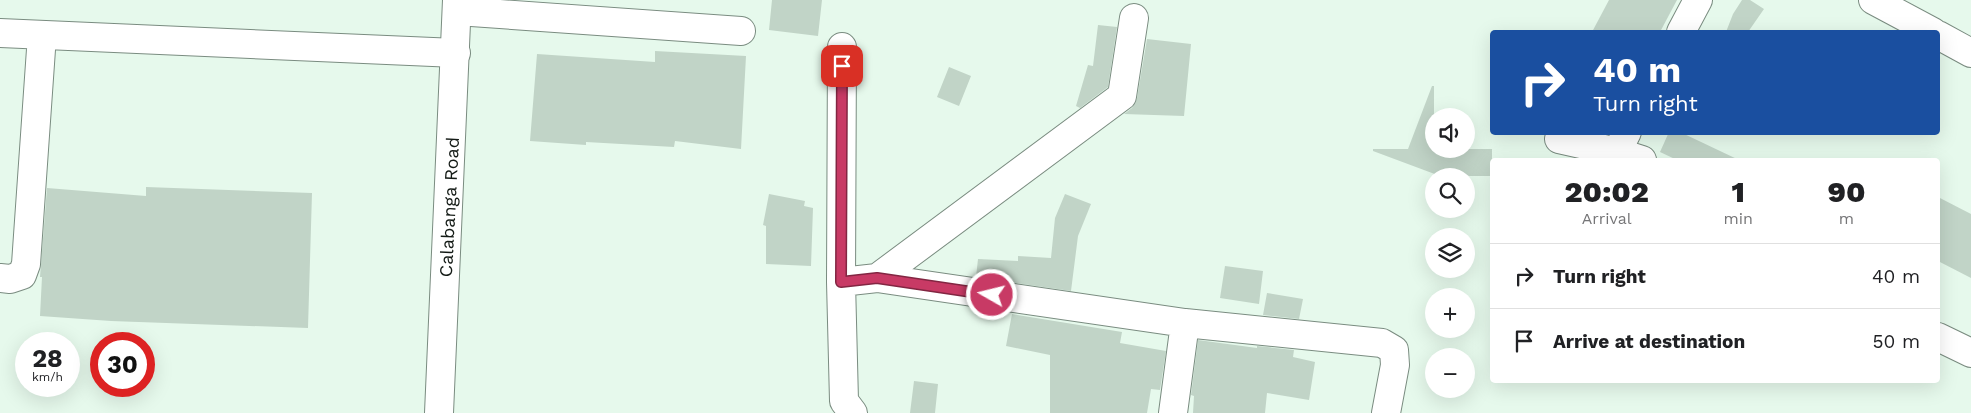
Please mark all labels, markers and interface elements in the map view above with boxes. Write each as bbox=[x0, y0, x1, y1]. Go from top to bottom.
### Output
pin bbox=[821, 45, 863, 87]
text: 40 m bbox=[1593, 49, 1681, 91]
icon: right bbox=[1510, 50, 1575, 115]
icon: arrive bbox=[828, 52, 856, 80]
text: Turn right bbox=[1593, 91, 1698, 116]
map controls bbox=[1425, 108, 1475, 398]
button: sound bbox=[1425, 108, 1475, 158]
street label: Calabanga Road bbox=[435, 136, 463, 278]
button: search bbox=[1425, 168, 1475, 218]
text: 20:02 bbox=[1565, 174, 1649, 209]
text: 1 bbox=[1731, 174, 1745, 209]
text: 90 bbox=[1827, 174, 1865, 209]
text: Arrival bbox=[1582, 209, 1632, 228]
text: min bbox=[1723, 209, 1753, 228]
text: m bbox=[1839, 209, 1854, 228]
button: layers bbox=[1425, 228, 1475, 278]
icon: right bbox=[1510, 262, 1538, 290]
text: Turn right bbox=[1553, 265, 1646, 288]
text: 40 m bbox=[1872, 265, 1920, 288]
position arrow bbox=[965, 268, 1017, 320]
button: + bbox=[1425, 288, 1475, 338]
icon: arrive bbox=[1510, 327, 1538, 355]
text: Arrive at destination bbox=[1553, 330, 1745, 353]
text: 50 m bbox=[1873, 330, 1920, 353]
speed limit sign: 30 bbox=[90, 332, 155, 397]
text: 28 bbox=[32, 344, 63, 373]
button: − bbox=[1425, 348, 1475, 398]
text: km/h bbox=[32, 370, 63, 384]

